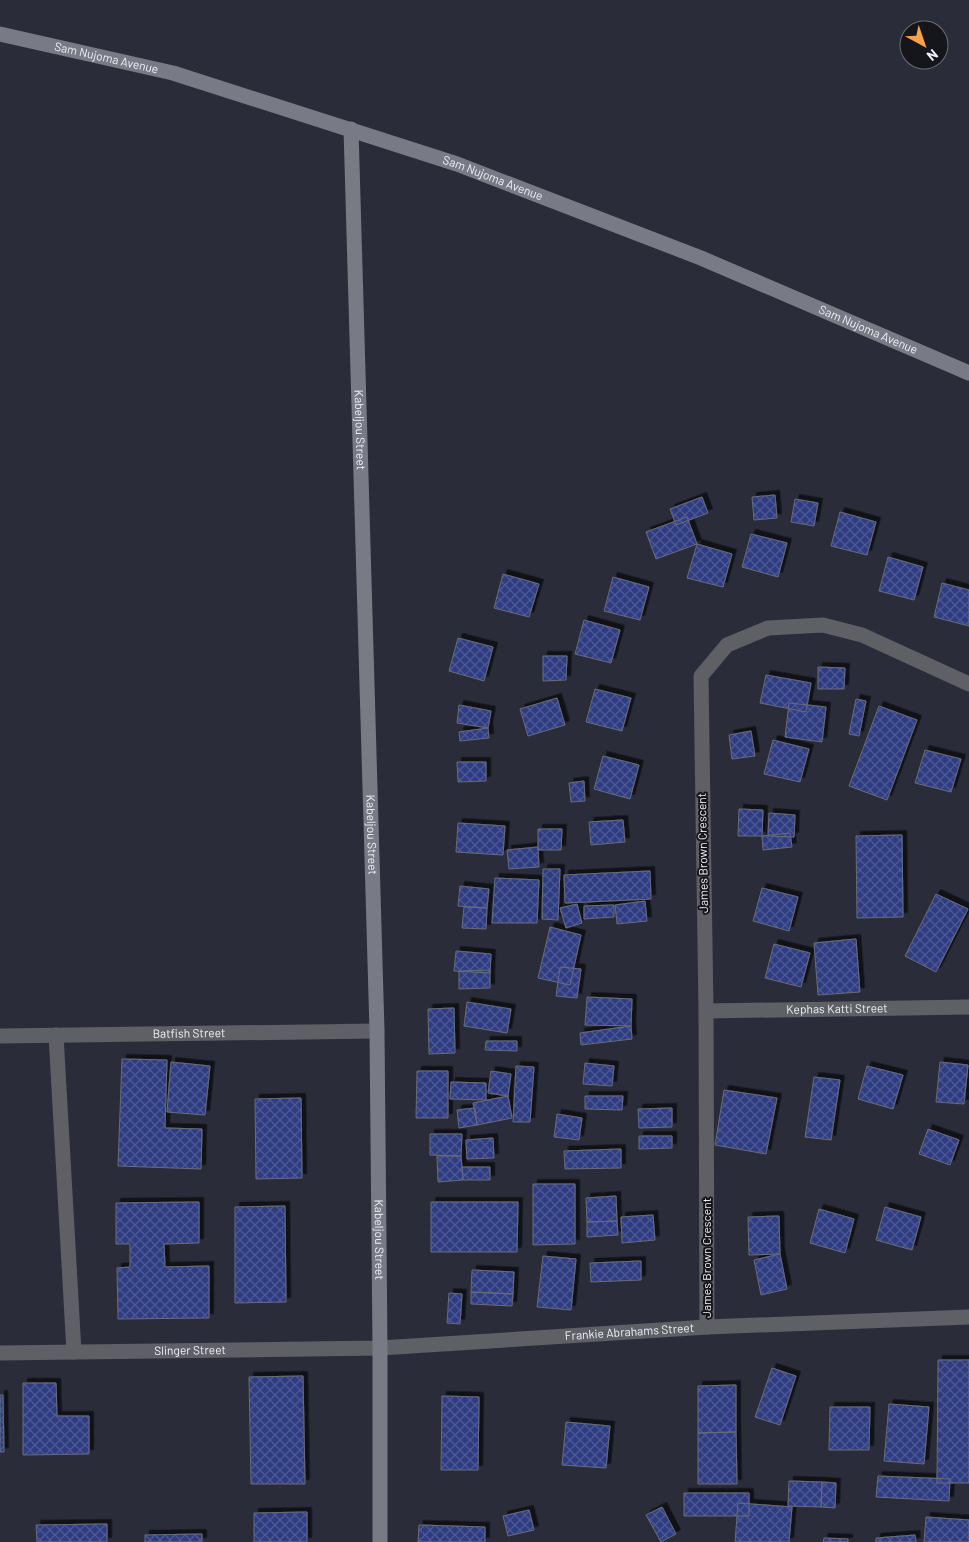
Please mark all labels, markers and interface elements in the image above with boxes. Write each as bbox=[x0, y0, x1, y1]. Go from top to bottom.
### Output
north arrow bbox=[899, 20, 949, 70]
street label: Sam Nujoma Avenue bbox=[53, 38, 160, 75]
text: N bbox=[924, 46, 942, 65]
street label: Sam Nujoma Avenue bbox=[441, 152, 545, 203]
street label: Sam Nujoma Avenue bbox=[817, 301, 920, 356]
street label: Kabeljou Street bbox=[353, 390, 369, 470]
street label: James Brown Crescent bbox=[694, 793, 710, 913]
street label: Kabeljou Street bbox=[364, 794, 380, 875]
street label: Kephas Katti Street bbox=[786, 1000, 888, 1016]
street label: Batfish Street bbox=[153, 1025, 225, 1040]
street label: James Brown Crescent bbox=[699, 1198, 713, 1318]
street label: Kabeljou Street bbox=[373, 1199, 387, 1280]
street label: Frankie Abrahams Street bbox=[564, 1320, 694, 1342]
street label: Slinger Street bbox=[154, 1342, 226, 1357]

